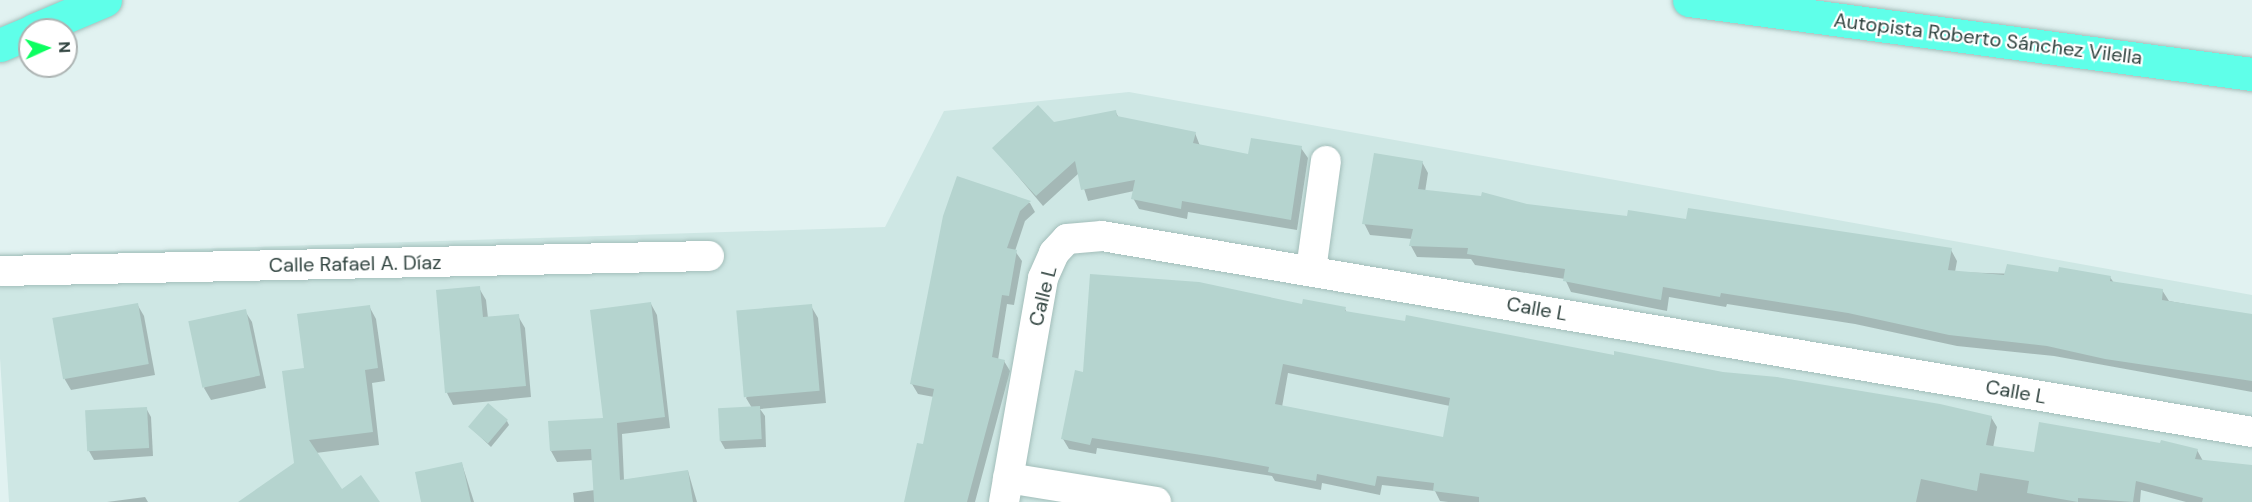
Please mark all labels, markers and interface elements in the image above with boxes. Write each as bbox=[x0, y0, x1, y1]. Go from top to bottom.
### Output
street label: Autopista Roberto Sánchez Vilella bbox=[1832, 8, 2144, 70]
north arrow bbox=[18, 18, 78, 78]
text: N bbox=[54, 41, 75, 54]
street label: Calle Rafael A. Díaz bbox=[269, 250, 441, 278]
street label: Calle L bbox=[1024, 263, 1062, 329]
street label: Calle L bbox=[1505, 292, 1569, 326]
street label: Calle L bbox=[1984, 375, 2048, 409]

